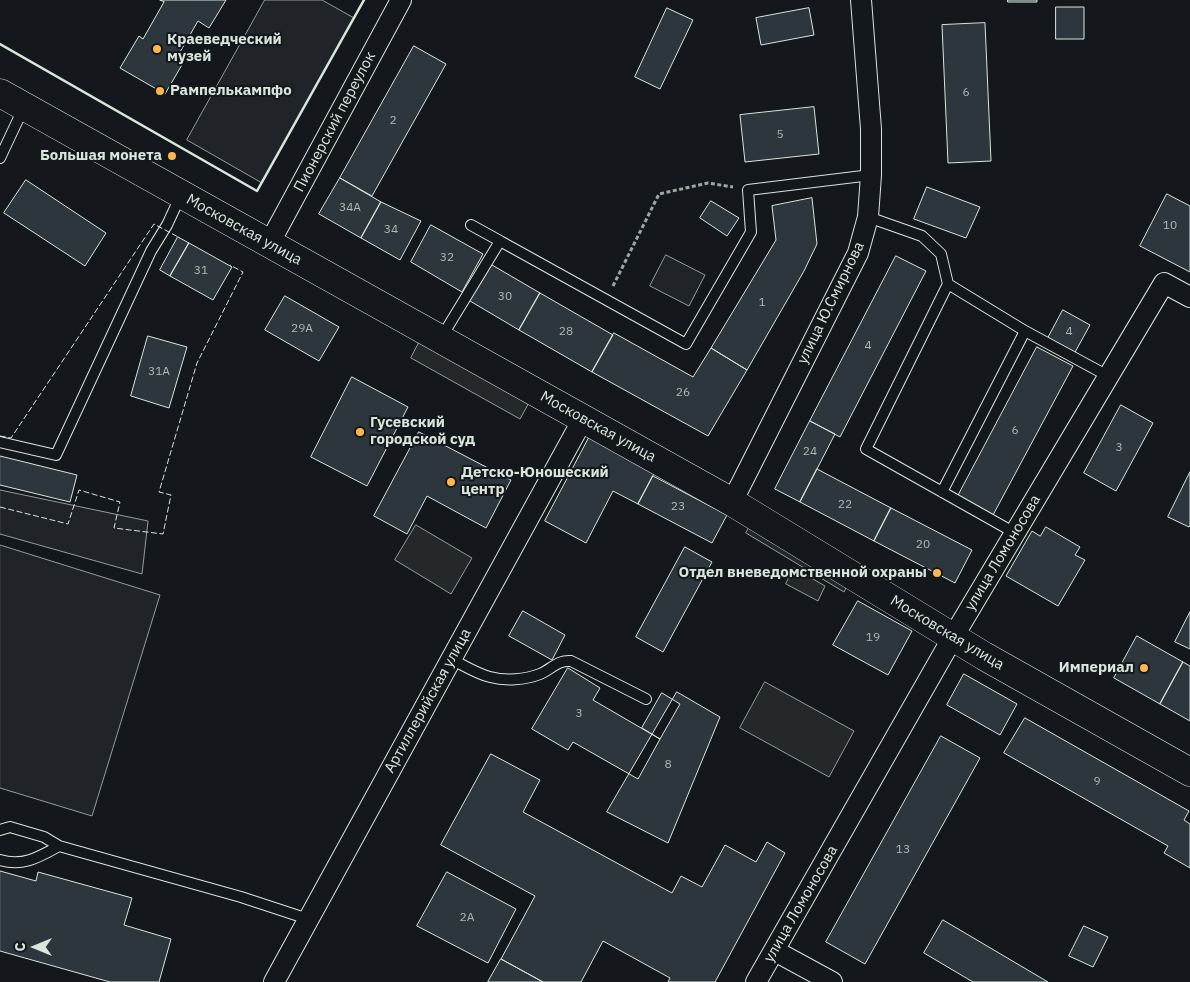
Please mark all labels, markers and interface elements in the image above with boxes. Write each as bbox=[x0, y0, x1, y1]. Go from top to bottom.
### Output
place label: Краеведческий музей bbox=[167, 31, 282, 66]
marker: Краеведческий музей bbox=[151, 43, 163, 55]
street label: Пионерский переулок bbox=[290, 49, 380, 195]
place label: Рампелькампфо bbox=[170, 82, 292, 100]
marker: Рампелькампфо bbox=[154, 85, 166, 97]
house number: 6 bbox=[962, 86, 970, 100]
house number: 2 bbox=[389, 114, 397, 128]
house number: 5 bbox=[776, 128, 784, 142]
place label: Большая монета bbox=[40, 147, 162, 165]
marker: Большая монета bbox=[166, 150, 178, 162]
street label: Московская улица bbox=[183, 191, 305, 269]
house number: 34А bbox=[339, 201, 361, 215]
house number: 10 bbox=[1163, 219, 1177, 233]
house number: 34 bbox=[384, 223, 398, 237]
street label: улица Ю.Смирнова bbox=[794, 239, 868, 367]
house number: 32 bbox=[440, 251, 454, 265]
house number: 31 bbox=[194, 264, 208, 278]
house number: 30 bbox=[498, 290, 512, 304]
house number: 1 bbox=[758, 296, 766, 310]
house number: 29А bbox=[291, 322, 313, 336]
house number: 28 bbox=[559, 325, 573, 339]
house number: 4 bbox=[1065, 325, 1073, 339]
house number: 4 bbox=[864, 339, 872, 353]
house number: 31А bbox=[148, 365, 170, 379]
house number: 26 bbox=[676, 386, 690, 400]
street label: Московская улица bbox=[537, 388, 659, 466]
place label: Гусевский городской суд bbox=[370, 414, 475, 449]
house number: 6 bbox=[1011, 424, 1019, 438]
marker: Гусевский городской суд bbox=[354, 426, 366, 438]
house number: 3 bbox=[1115, 441, 1123, 455]
house number: 24 bbox=[803, 445, 817, 459]
place label: Детско-Юношеский центр bbox=[461, 464, 609, 499]
marker: Детско-Юношеский центр bbox=[445, 476, 457, 488]
street label: улица Ломоносова bbox=[961, 492, 1045, 614]
house number: 22 bbox=[838, 498, 852, 512]
house number: 23 bbox=[671, 500, 685, 514]
house number: 20 bbox=[916, 538, 930, 552]
place label: Отдел вневедомственной охраны bbox=[679, 564, 927, 582]
marker: Отдел вневедомственной охраны bbox=[931, 567, 943, 579]
street label: Московская улица bbox=[887, 592, 1007, 674]
street label: Артиллерийская улица bbox=[381, 626, 475, 776]
house number: 19 bbox=[866, 631, 880, 645]
place label: Империал bbox=[1059, 659, 1134, 677]
marker: Империал bbox=[1138, 662, 1150, 674]
house number: 3 bbox=[575, 707, 583, 721]
house number: 8 bbox=[664, 758, 672, 772]
house number: 9 bbox=[1093, 775, 1101, 789]
street label: улица Ломоносова bbox=[760, 842, 842, 966]
house number: 13 bbox=[896, 843, 910, 857]
house number: 2А bbox=[460, 911, 474, 925]
north arrow bbox=[10, 922, 60, 972]
text: С bbox=[11, 942, 29, 952]

